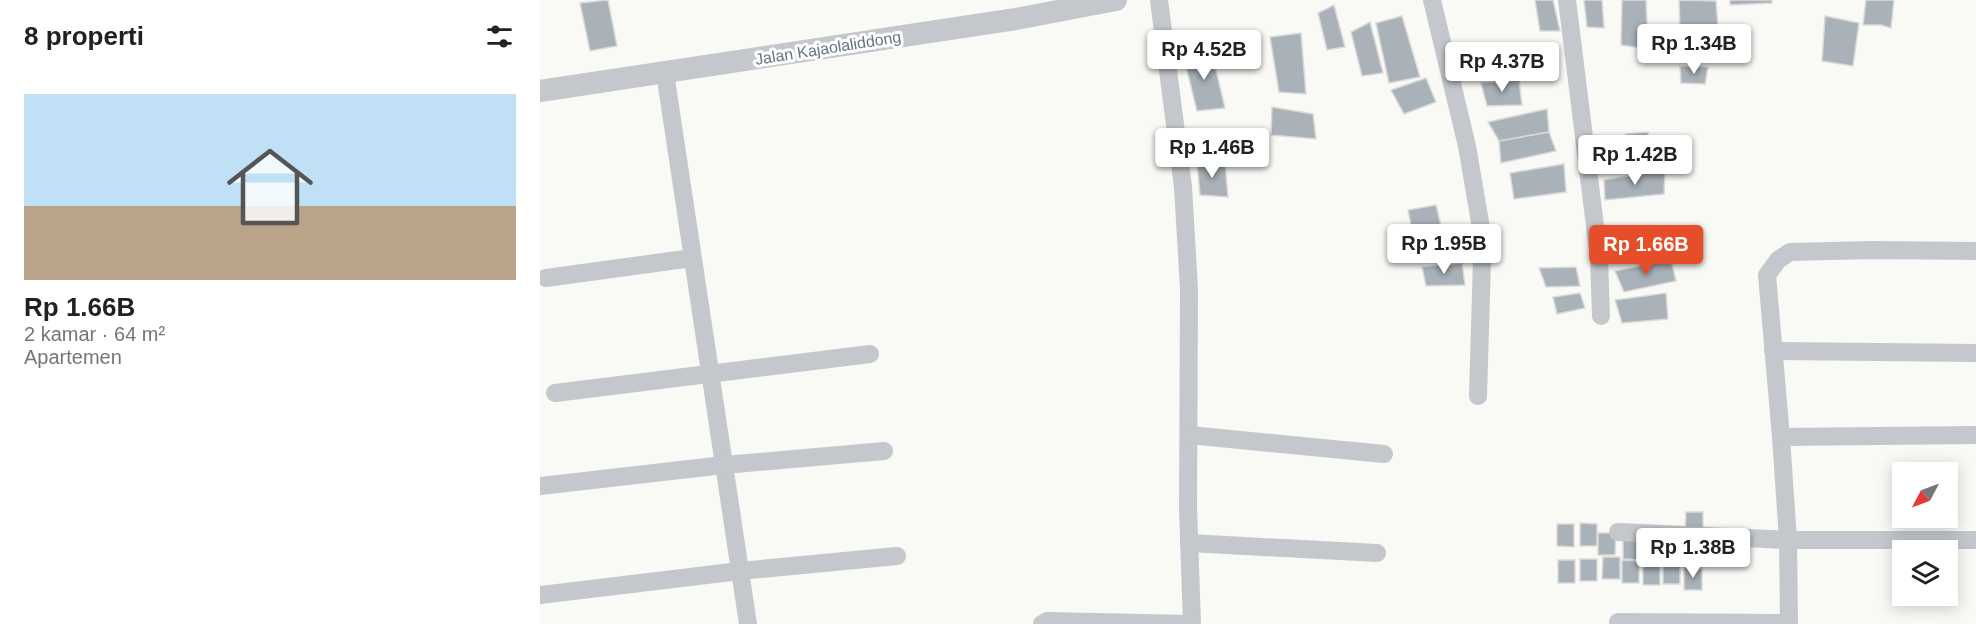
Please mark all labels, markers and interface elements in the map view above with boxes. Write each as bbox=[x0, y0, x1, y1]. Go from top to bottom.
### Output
icon: filters bbox=[483, 20, 516, 53]
text: 8 properti bbox=[24, 21, 144, 51]
pin: Rp 1.34B bbox=[1632, 24, 1756, 75]
street label: Jalan Kajaolaliddong bbox=[754, 28, 902, 68]
pin: Rp 4.52B bbox=[1142, 30, 1266, 81]
text: Rp 1.34B bbox=[1651, 32, 1737, 54]
text: Rp 4.52B bbox=[1161, 38, 1247, 60]
pin: Rp 4.37B bbox=[1440, 42, 1564, 93]
text: Rp 4.37B bbox=[1459, 50, 1545, 72]
pin: Rp 1.46B bbox=[1150, 128, 1274, 179]
icon: home bbox=[216, 133, 324, 241]
pin: Rp 1.42B bbox=[1573, 135, 1697, 186]
text: Rp 1.46B bbox=[1169, 136, 1255, 158]
text: Rp 1.42B bbox=[1592, 143, 1678, 165]
pin: Rp 1.95B bbox=[1382, 224, 1506, 275]
pin: Rp 1.66B bbox=[1584, 225, 1708, 276]
text: Rp 1.95B bbox=[1401, 232, 1487, 254]
text: Rp 1.66B bbox=[1603, 233, 1689, 255]
text: Rp 1.66B bbox=[24, 292, 135, 322]
text: 2 kamar · 64 m² bbox=[24, 323, 165, 345]
text: Apartemen bbox=[24, 346, 122, 368]
north arrow bbox=[1892, 462, 1958, 528]
map controls bbox=[1892, 462, 1958, 606]
pin: Rp 1.38B bbox=[1631, 528, 1755, 579]
text: Rp 1.38B bbox=[1650, 536, 1736, 558]
button: layers bbox=[1892, 540, 1958, 606]

